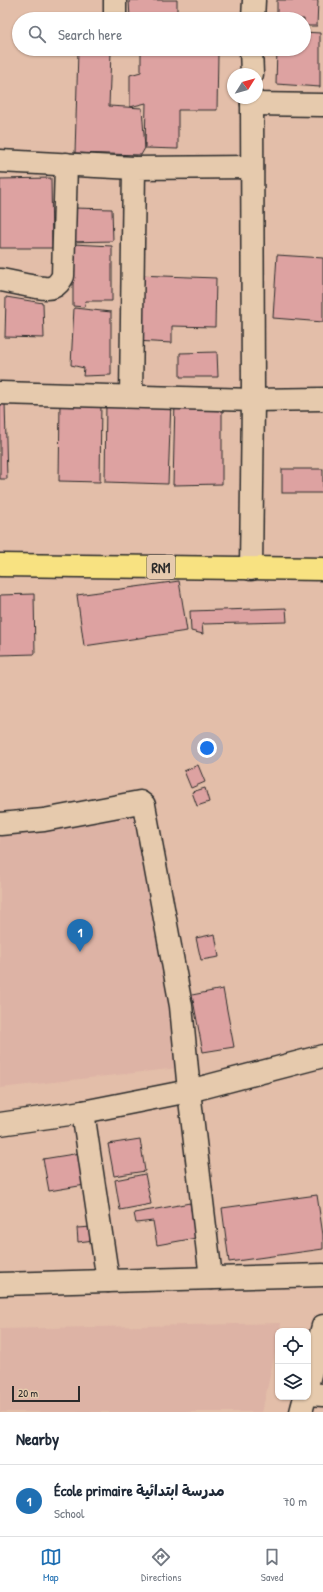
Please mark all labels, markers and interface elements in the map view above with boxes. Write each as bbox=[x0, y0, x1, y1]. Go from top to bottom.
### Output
search box bbox=[12, 12, 311, 56]
icon: search bbox=[26, 23, 48, 45]
text: Search here bbox=[58, 24, 122, 45]
north arrow bbox=[227, 68, 263, 104]
road number: RN1 bbox=[147, 555, 175, 579]
your location bbox=[197, 738, 217, 758]
pin: 1 bbox=[67, 919, 93, 952]
map controls bbox=[275, 1328, 311, 1400]
button: locate bbox=[275, 1328, 311, 1364]
button: layers bbox=[275, 1364, 311, 1400]
scale bar bbox=[12, 1384, 80, 1403]
text: 20 m bbox=[18, 1386, 38, 1400]
text: Nearby bbox=[16, 1427, 59, 1450]
text: École primaire مدرسة ابتدائية bbox=[54, 1480, 225, 1501]
text: 1 bbox=[27, 1492, 31, 1510]
text: 70 m bbox=[283, 1492, 307, 1510]
text: School bbox=[54, 1504, 84, 1522]
tab: Map bbox=[40, 1546, 62, 1584]
tab: Directions bbox=[141, 1546, 182, 1584]
tab: Saved bbox=[261, 1546, 283, 1584]

